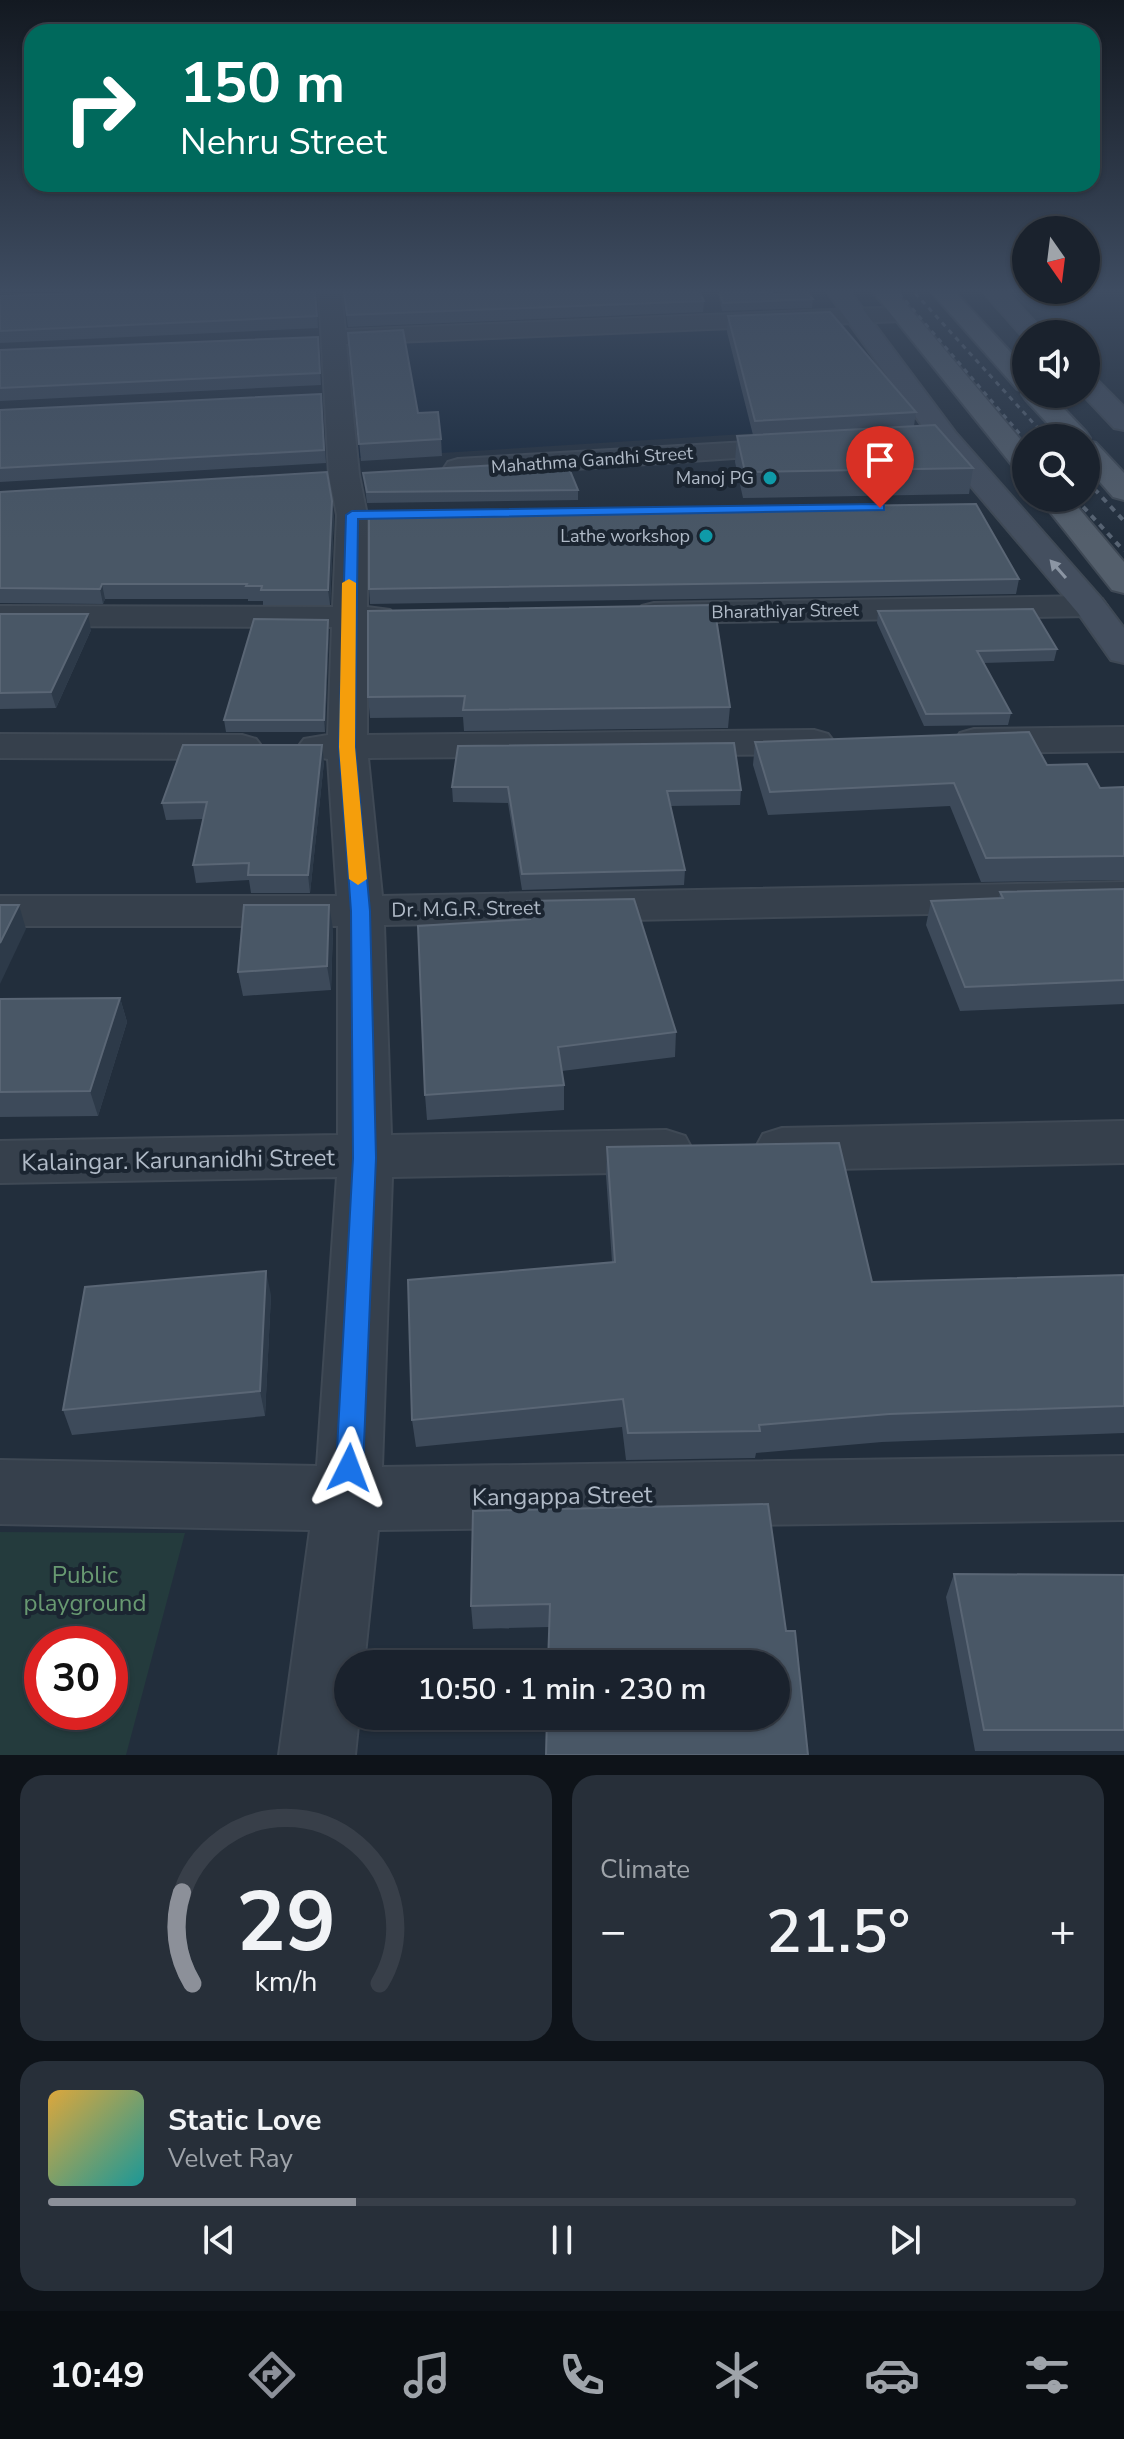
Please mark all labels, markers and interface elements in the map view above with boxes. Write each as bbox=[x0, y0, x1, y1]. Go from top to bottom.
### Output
text: 150 m bbox=[180, 45, 345, 122]
icon: right bbox=[48, 56, 152, 160]
text: Nehru Street bbox=[180, 118, 387, 167]
north arrow bbox=[1012, 216, 1100, 304]
map controls bbox=[1012, 216, 1100, 512]
button: sound bbox=[1012, 320, 1100, 408]
button: search bbox=[1012, 424, 1100, 512]
pin bbox=[846, 426, 914, 508]
icon: arrive bbox=[858, 438, 902, 482]
street label: Mahathma Gandhi Street bbox=[490, 441, 694, 479]
place label: Manoj PG bbox=[676, 466, 754, 490]
marker: Manoj PG bbox=[761, 469, 779, 487]
place label: Lathe workshop bbox=[560, 524, 690, 548]
marker: Lathe workshop bbox=[697, 527, 715, 545]
one-way arrow bbox=[1050, 560, 1067, 580]
street label: Bharathiyar Street bbox=[711, 598, 860, 624]
street label: Dr. M.G.R. Street bbox=[391, 894, 542, 924]
street label: Kalaingar. Karunanidhi Street bbox=[21, 1141, 336, 1179]
position arrow bbox=[307, 1426, 391, 1510]
street label: Kangappa Street bbox=[471, 1478, 653, 1514]
park label: Public playground bbox=[24, 1559, 146, 1619]
speed limit sign: 30 bbox=[24, 1626, 128, 1730]
text: 10:50 · 1 min · 230 m bbox=[417, 1669, 707, 1710]
text: Climate bbox=[600, 1852, 690, 1887]
text: 29 bbox=[236, 1866, 336, 1979]
text: 21.5° bbox=[766, 1891, 910, 1973]
text: − bbox=[600, 1902, 626, 1962]
text: + bbox=[1050, 1902, 1076, 1962]
text: km/h bbox=[255, 1962, 317, 2001]
text: Static Love bbox=[168, 2100, 322, 2141]
text: Velvet Ray bbox=[168, 2141, 293, 2176]
icon: previous bbox=[197, 2218, 241, 2262]
icon: pause bbox=[540, 2218, 584, 2262]
icon: next bbox=[883, 2218, 927, 2262]
icon: directions bbox=[244, 2347, 300, 2403]
icon: music bbox=[399, 2347, 455, 2403]
icon: phone bbox=[554, 2347, 610, 2403]
icon: climate bbox=[709, 2347, 765, 2403]
icon: car bbox=[864, 2347, 920, 2403]
icon: filters bbox=[1019, 2347, 1075, 2403]
text: 10:49 bbox=[49, 2351, 145, 2400]

